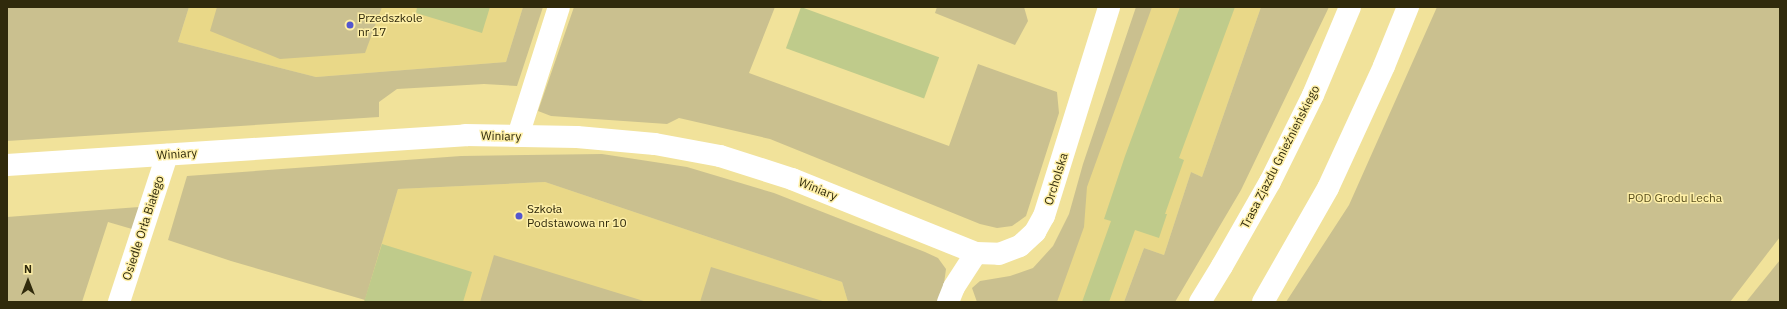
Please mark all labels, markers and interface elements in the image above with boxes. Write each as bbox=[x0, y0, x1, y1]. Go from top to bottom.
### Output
place label: Przedszkole nr 17 bbox=[358, 11, 423, 39]
marker: Przedszkole nr 17 bbox=[345, 20, 355, 30]
street label: Trasa Zjazdu Gnieźnieńskiego bbox=[1238, 83, 1322, 231]
street label: Winiary bbox=[481, 128, 521, 144]
street label: Winiary bbox=[156, 145, 198, 163]
street label: Orcholska bbox=[1041, 151, 1071, 207]
street label: Osiedle Orła Białego bbox=[119, 174, 167, 282]
street label: Winiary bbox=[797, 175, 839, 203]
park label: POD Grodu Lecha bbox=[1628, 191, 1722, 205]
place label: Szkoła Podstawowa nr 10 bbox=[527, 202, 627, 230]
marker: Szkoła Podstawowa nr 10 bbox=[514, 211, 524, 221]
north arrow bbox=[8, 261, 48, 301]
text: N bbox=[24, 262, 32, 276]

